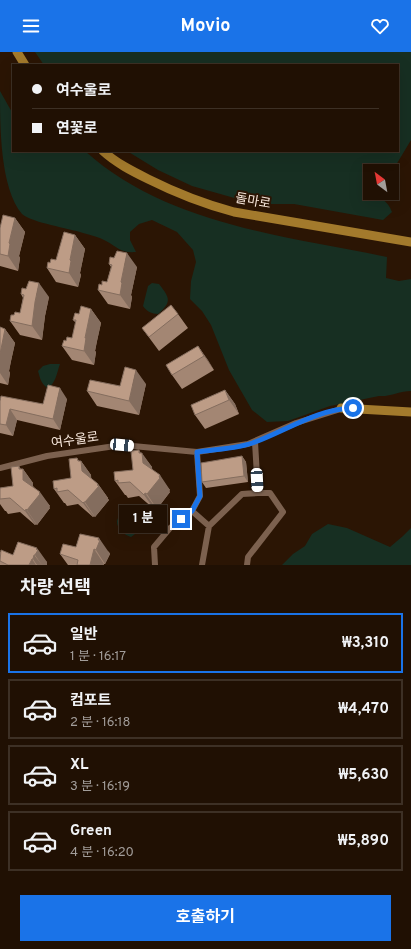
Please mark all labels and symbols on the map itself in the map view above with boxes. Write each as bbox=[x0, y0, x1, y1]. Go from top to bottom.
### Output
north arrow bbox=[363, 164, 399, 200]
street label: 돌마로 bbox=[234, 191, 272, 213]
route start bbox=[344, 399, 362, 417]
street label: 여수울로 bbox=[50, 430, 100, 452]
car bbox=[110, 438, 134, 452]
car bbox=[250, 468, 264, 492]
callout: 1 분 bbox=[119, 505, 167, 533]
route end bbox=[172, 510, 190, 528]

